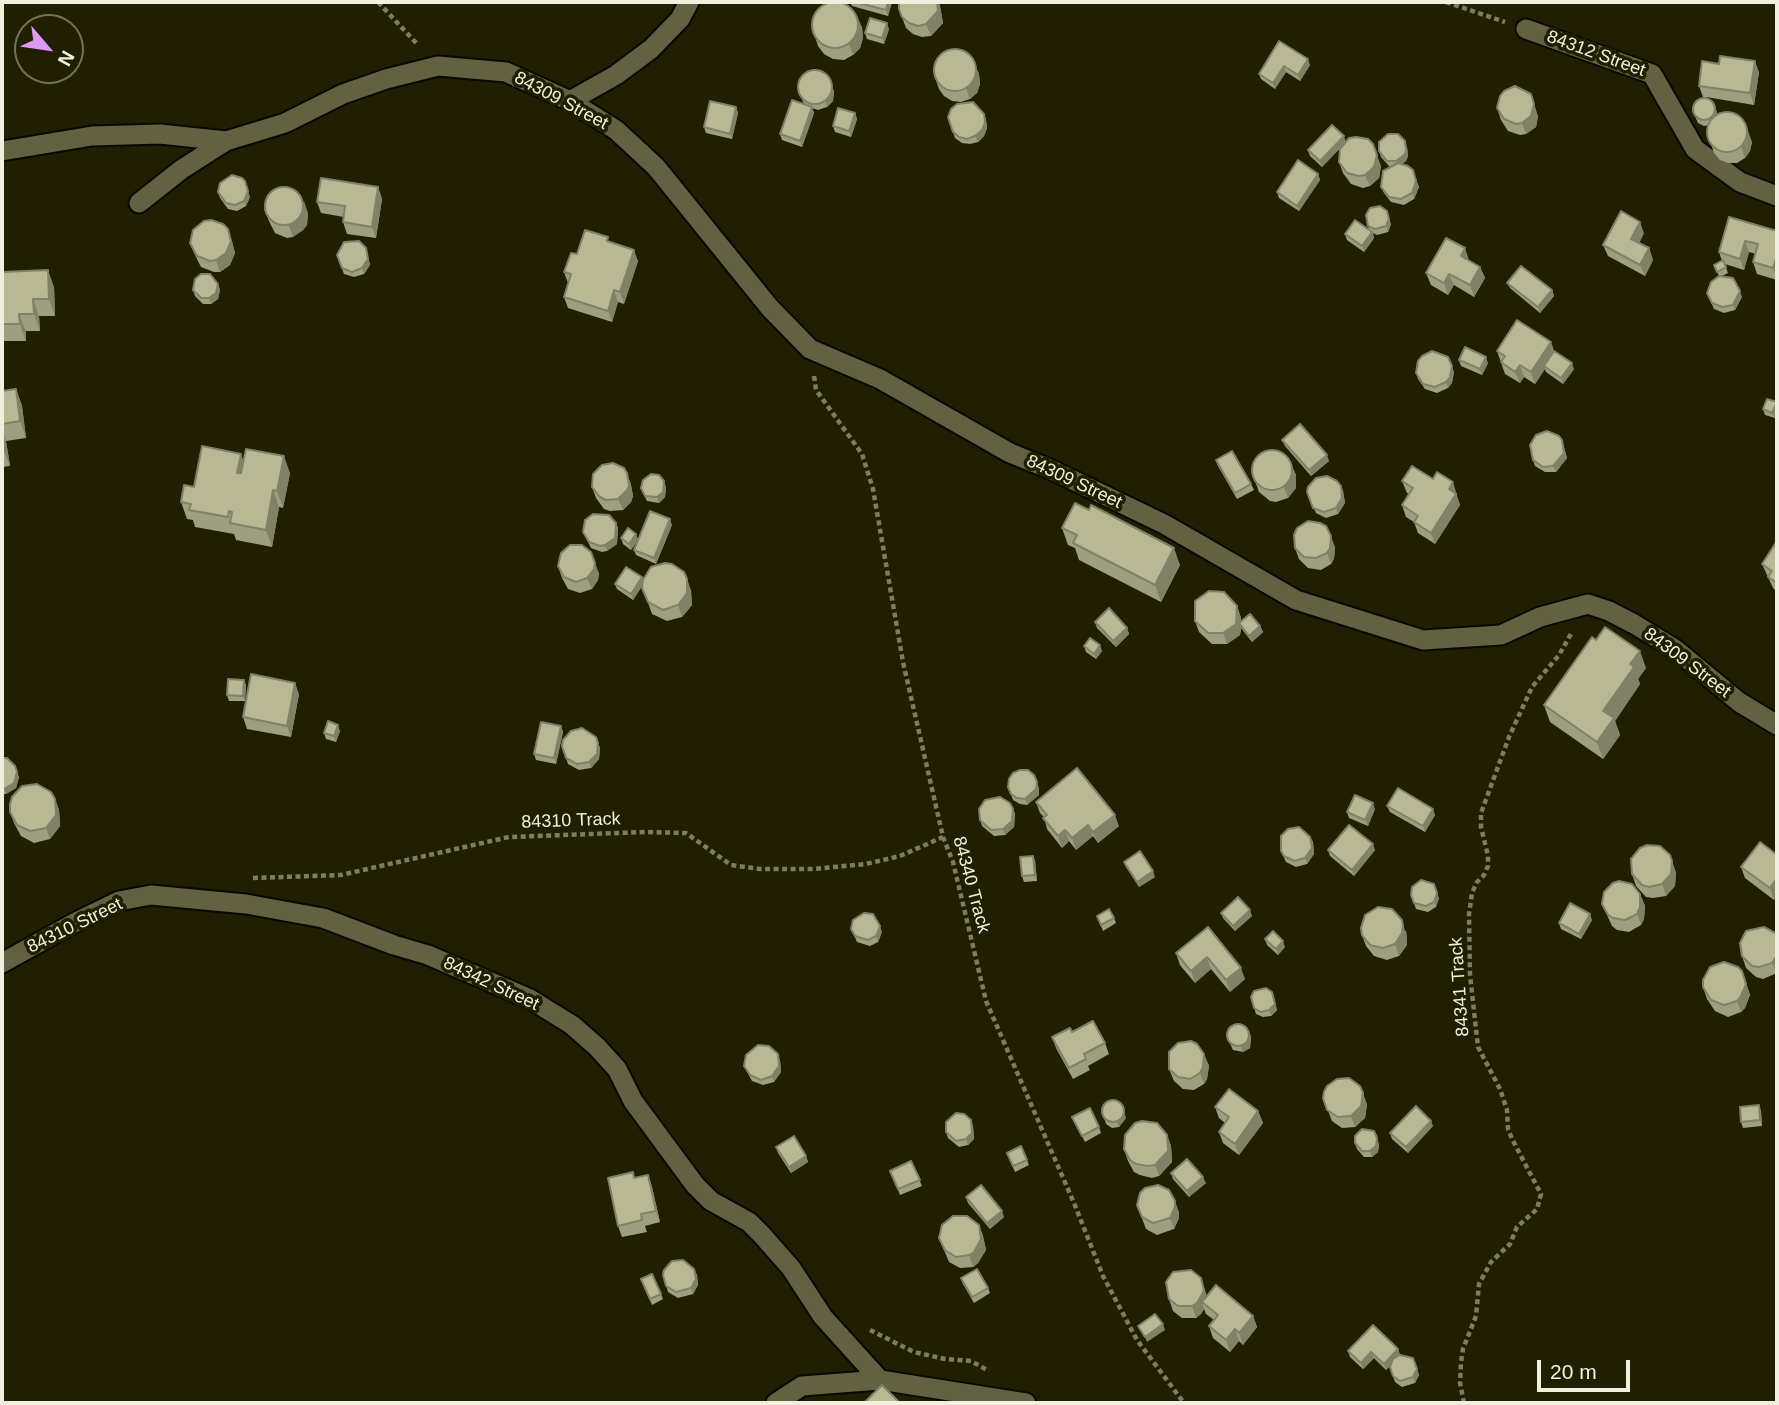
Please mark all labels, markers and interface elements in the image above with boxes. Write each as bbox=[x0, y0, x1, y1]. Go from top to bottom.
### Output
north arrow bbox=[14, 14, 84, 84]
street label: 84312 Street bbox=[1544, 26, 1648, 82]
text: N bbox=[54, 47, 79, 70]
street label: 84309 Street bbox=[510, 67, 612, 135]
street label: 84309 Street bbox=[1023, 450, 1125, 514]
street label: 84309 Street bbox=[1639, 623, 1735, 703]
street label: 84310 Track bbox=[521, 808, 621, 834]
street label: 84340 Track bbox=[948, 834, 994, 936]
street label: 84310 Street bbox=[24, 894, 126, 958]
street label: 84341 Track bbox=[1446, 937, 1474, 1037]
street label: 84342 Street bbox=[440, 952, 542, 1016]
scale bar bbox=[1541, 1346, 1634, 1390]
text: 20 m bbox=[1550, 1360, 1597, 1383]

